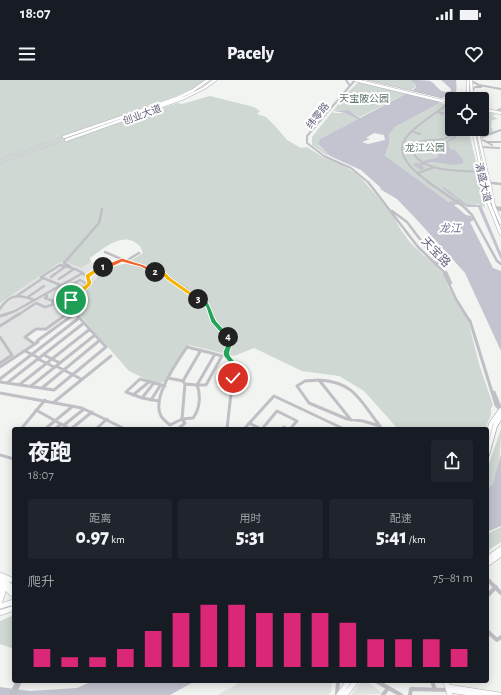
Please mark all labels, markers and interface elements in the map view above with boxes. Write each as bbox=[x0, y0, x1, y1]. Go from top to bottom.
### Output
text: 18:07 bbox=[20, 6, 51, 21]
icon: menu bbox=[16, 43, 38, 65]
icon: heart bbox=[463, 43, 485, 65]
text: Pacely bbox=[227, 45, 274, 63]
map controls bbox=[445, 92, 489, 136]
button: locate bbox=[445, 92, 489, 136]
park label: 天宝陂公园 bbox=[339, 93, 389, 104]
street label: 纬零路 bbox=[304, 100, 331, 130]
street label: 创业大道 bbox=[121, 102, 163, 126]
park label: 龙江公园 bbox=[405, 142, 445, 153]
street label: 清盛大道 bbox=[474, 161, 493, 203]
water label: 龙江 bbox=[439, 222, 462, 234]
street label: 天宝路 bbox=[419, 234, 453, 269]
pin: 1 bbox=[93, 257, 113, 277]
text: 1 bbox=[101, 261, 105, 272]
pin: 2 bbox=[145, 262, 165, 282]
text: 2 bbox=[152, 266, 158, 277]
pin bbox=[54, 283, 88, 317]
icon: arrive bbox=[60, 289, 82, 311]
pin: 3 bbox=[188, 289, 208, 309]
text: 3 bbox=[196, 293, 200, 304]
pin: 4 bbox=[218, 327, 238, 347]
text: 4 bbox=[225, 331, 231, 342]
pin bbox=[216, 361, 250, 395]
icon: check bbox=[222, 367, 244, 389]
button: share bbox=[431, 440, 473, 482]
text: 夜跑 bbox=[28, 442, 72, 464]
text: 18:07 bbox=[28, 469, 54, 482]
text: 距离 bbox=[89, 513, 111, 524]
text: 用时 bbox=[239, 513, 261, 524]
text: 配速 bbox=[390, 513, 412, 524]
text: 0.97 bbox=[76, 527, 109, 547]
text: 5:31 bbox=[236, 527, 265, 547]
text: 5:41 bbox=[376, 527, 407, 547]
text: km bbox=[109, 534, 125, 545]
text: /km bbox=[407, 534, 426, 545]
text: 75–81 m bbox=[433, 572, 473, 585]
text: 爬升 bbox=[28, 576, 54, 589]

